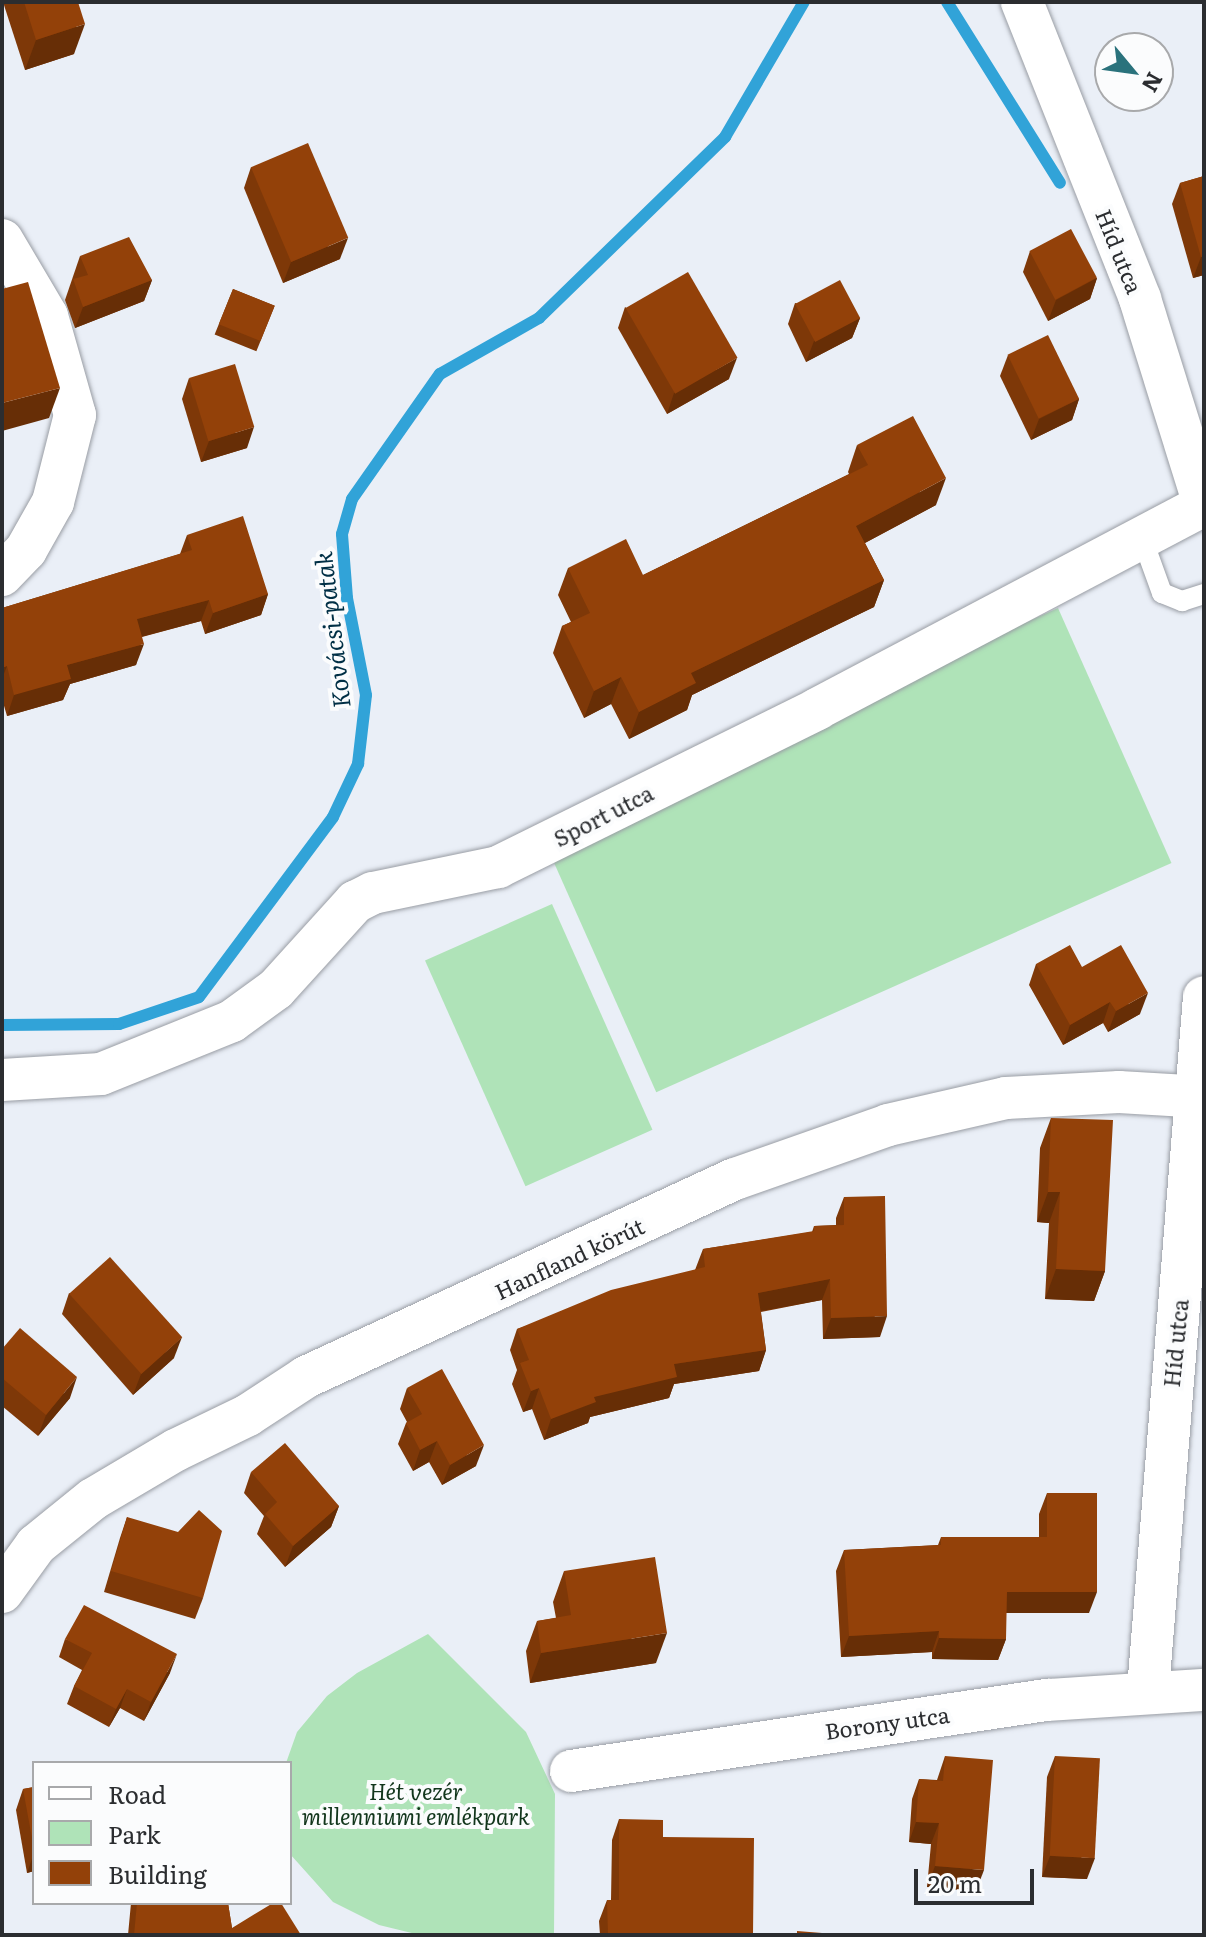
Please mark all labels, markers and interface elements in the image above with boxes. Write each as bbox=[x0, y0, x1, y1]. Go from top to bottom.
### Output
north arrow bbox=[1094, 32, 1174, 112]
text: N bbox=[1135, 67, 1173, 99]
street label: Híd utca bbox=[1091, 205, 1149, 297]
water label: Kovácsi-patak bbox=[307, 550, 355, 710]
street label: Sport utca bbox=[549, 779, 657, 851]
street label: Hanfland körút bbox=[490, 1212, 648, 1304]
street label: Híd utca bbox=[1157, 1298, 1193, 1388]
street label: Borony utca bbox=[823, 1700, 951, 1744]
legend bbox=[32, 1761, 292, 1905]
text: Road bbox=[108, 1776, 166, 1811]
park label: Hét vezér millenniumi emlékpark bbox=[302, 1777, 530, 1828]
text: Park bbox=[108, 1816, 161, 1851]
scale bar bbox=[918, 1853, 1038, 1903]
text: Building bbox=[108, 1856, 207, 1891]
text: 20 m bbox=[928, 1865, 982, 1900]

